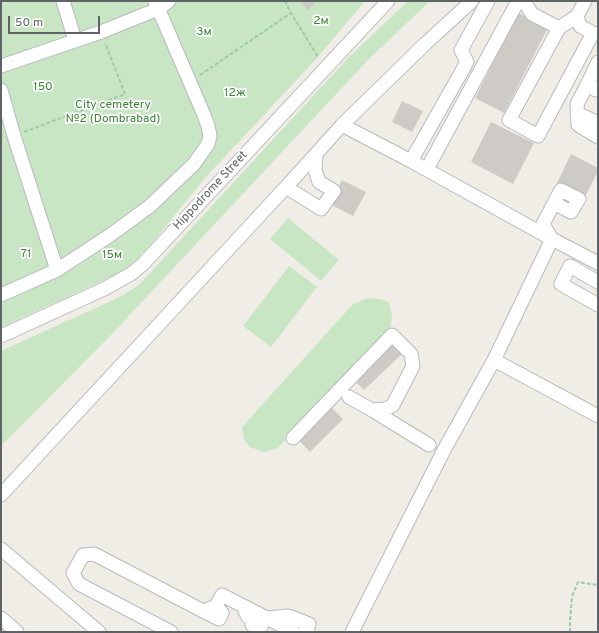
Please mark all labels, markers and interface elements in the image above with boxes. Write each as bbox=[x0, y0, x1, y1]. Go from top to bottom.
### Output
scale bar bbox=[10, 8, 102, 34]
text: 50 m bbox=[15, 15, 43, 31]
park label: 2м bbox=[313, 15, 329, 29]
park label: 3м bbox=[196, 26, 212, 40]
park label: 150 bbox=[33, 81, 53, 95]
park label: 12ж bbox=[224, 87, 246, 101]
park label: City cemetery №2 (Dombrabad) bbox=[66, 99, 160, 127]
street label: Hippodrome Street bbox=[171, 149, 251, 233]
park label: 71 bbox=[21, 248, 31, 262]
park label: 15м bbox=[102, 249, 122, 263]

